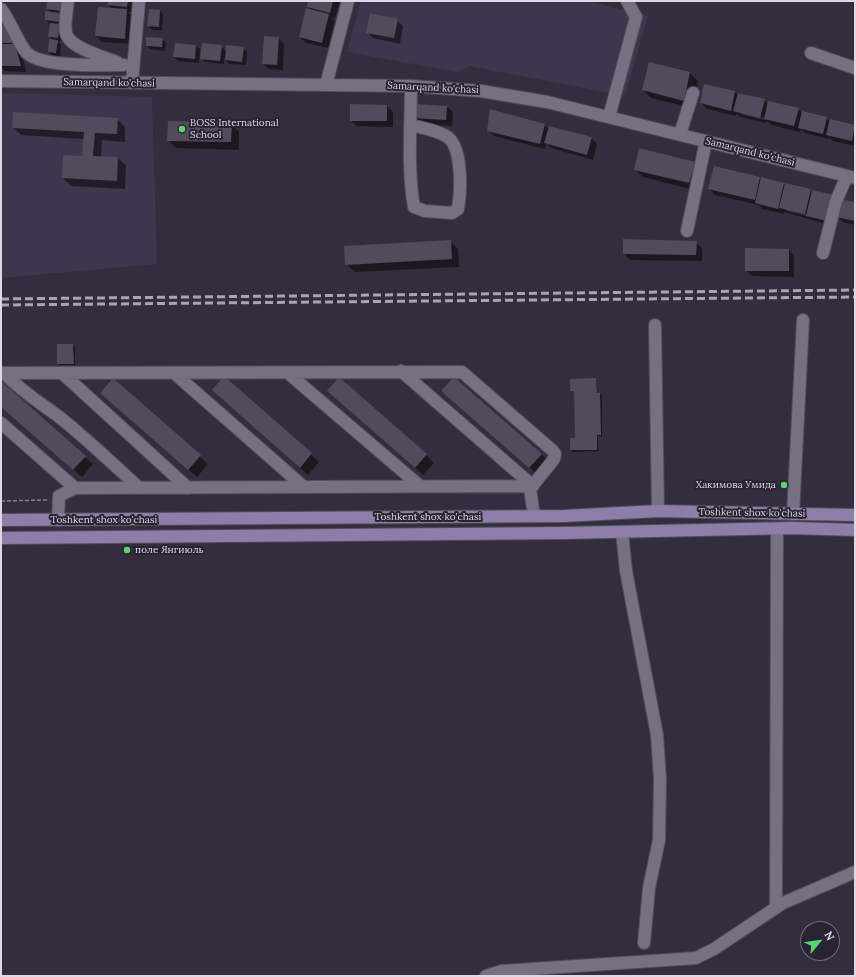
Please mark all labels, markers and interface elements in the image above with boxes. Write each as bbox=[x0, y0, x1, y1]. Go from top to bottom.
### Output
street label: Samarqand ko'chasi bbox=[63, 76, 155, 90]
street label: Samarqand ko'chasi bbox=[387, 80, 479, 96]
place label: BOSS International School bbox=[190, 117, 279, 140]
marker: BOSS International School bbox=[177, 124, 187, 134]
street label: Samarqand ko'chasi bbox=[704, 135, 796, 169]
place label: Хакимова Умида bbox=[696, 479, 776, 491]
marker: Хакимова Умида bbox=[779, 480, 789, 490]
street label: Toshkent shox ko'chasi bbox=[699, 506, 805, 520]
street label: Toshkent shox ko'chasi bbox=[375, 511, 481, 523]
street label: Toshkent shox ko'chasi bbox=[51, 514, 157, 526]
place label: поле Янгиюль bbox=[135, 544, 204, 556]
marker: поле Янгиюль bbox=[122, 545, 132, 555]
north arrow bbox=[800, 921, 840, 961]
text: N bbox=[821, 929, 838, 943]

